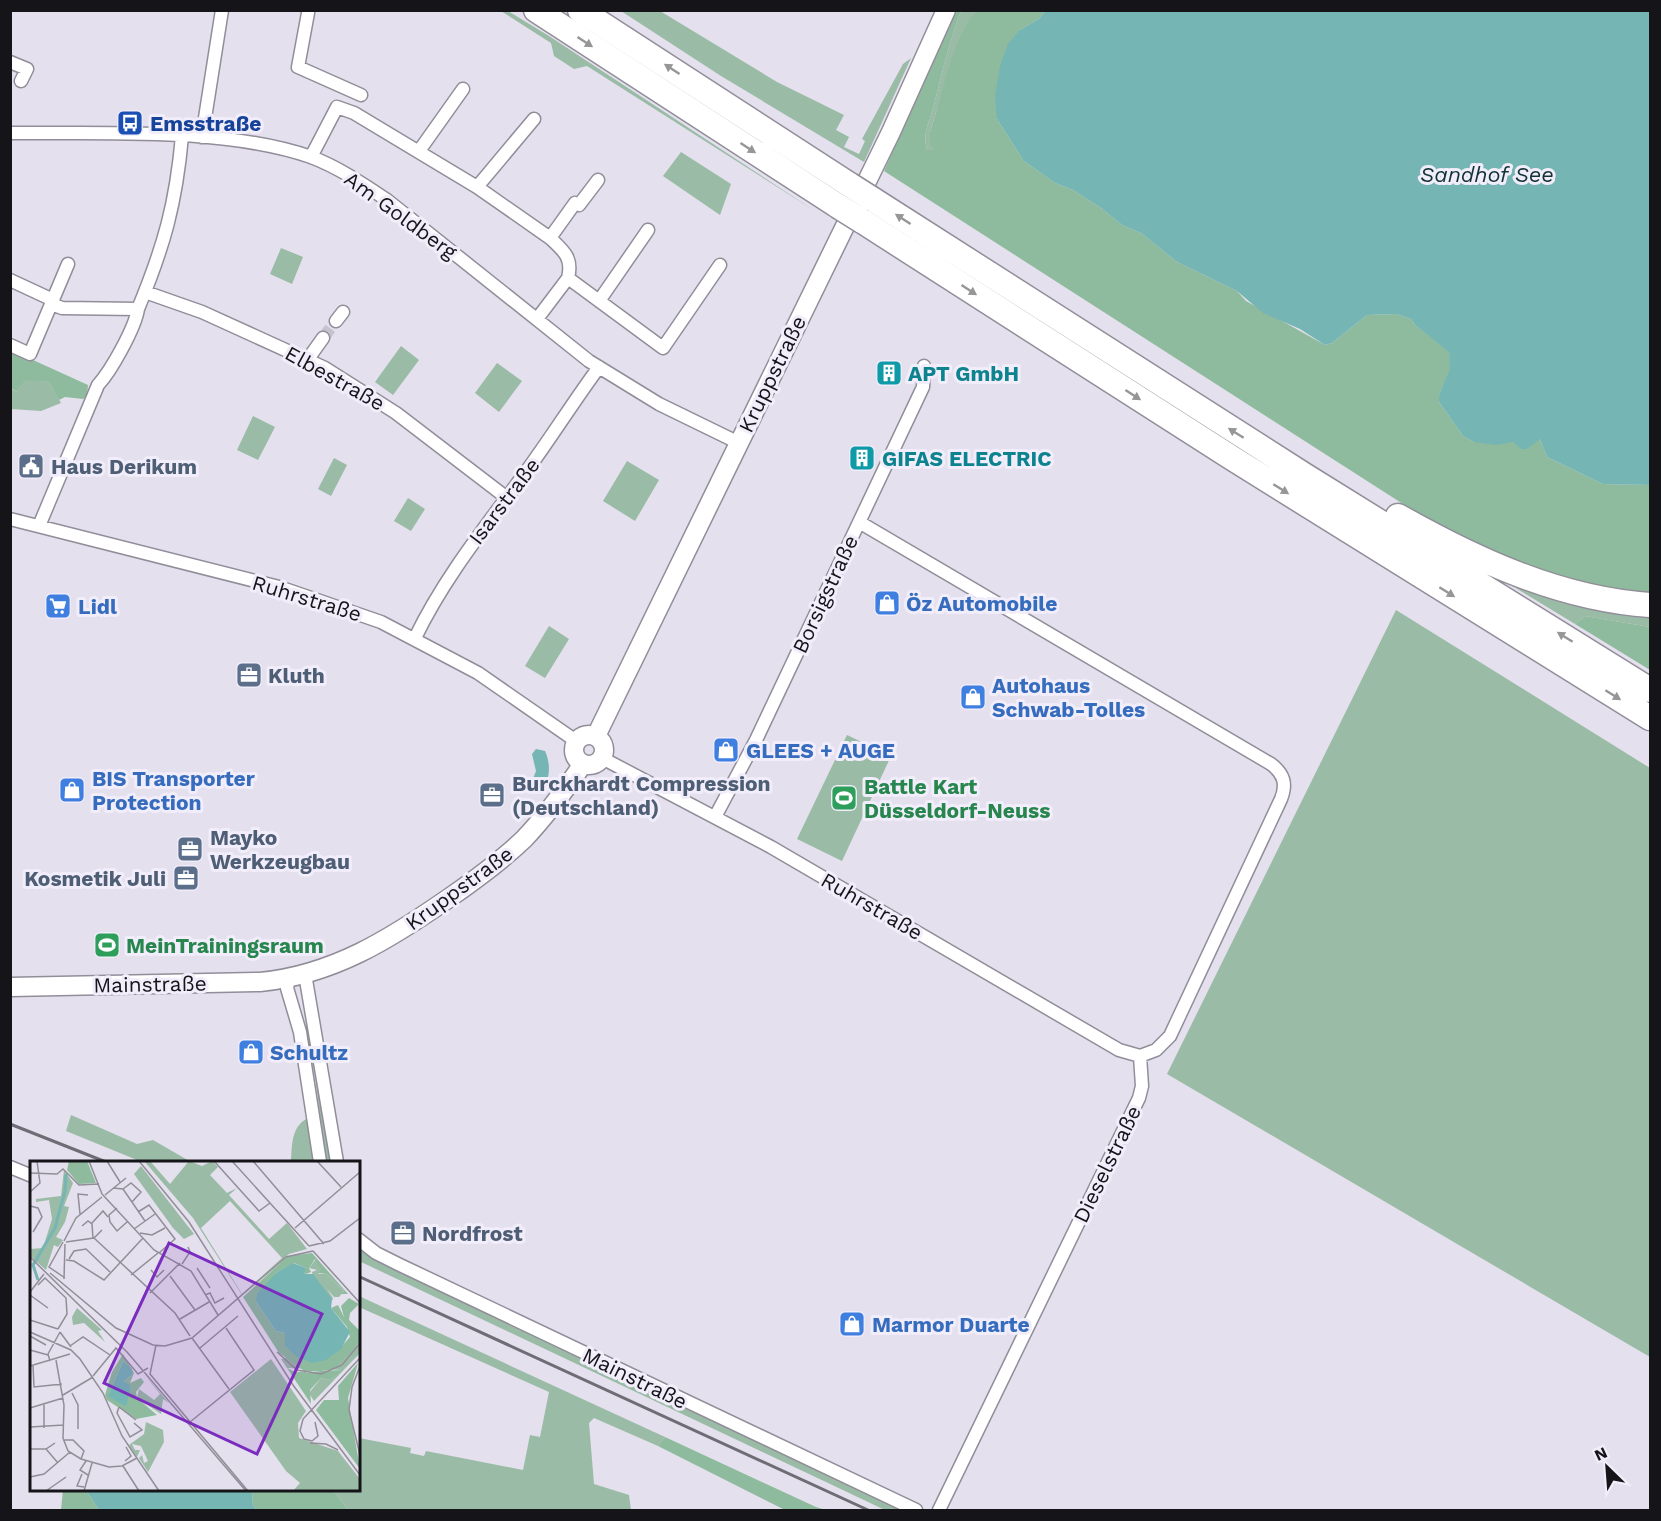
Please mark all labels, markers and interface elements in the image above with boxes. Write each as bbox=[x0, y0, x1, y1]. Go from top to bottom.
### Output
one-way arrow bbox=[576, 37, 593, 48]
one-way arrow bbox=[663, 64, 680, 75]
bus stop icon: Emsstraße bbox=[115, 108, 145, 138]
place label: Emsstraße bbox=[150, 111, 261, 136]
one-way arrow bbox=[740, 142, 756, 154]
water label: Sandhof See bbox=[1420, 162, 1554, 187]
street label: Am Goldberg bbox=[340, 166, 463, 265]
one-way arrow bbox=[895, 213, 911, 224]
one-way arrow bbox=[961, 284, 978, 295]
street label: Kruppstraße bbox=[733, 312, 811, 436]
street label: Elbestraße bbox=[281, 340, 389, 416]
building icon: APT GmbH bbox=[874, 358, 904, 388]
place label: APT GmbH bbox=[908, 361, 1019, 386]
one-way arrow bbox=[1125, 389, 1141, 401]
one-way arrow bbox=[1228, 427, 1245, 438]
building icon: GIFAS ELECTRIC bbox=[847, 443, 877, 473]
place label: GIFAS ELECTRIC bbox=[882, 446, 1052, 471]
public building icon: Haus Derikum bbox=[16, 451, 46, 481]
street label: Isarstraße bbox=[463, 453, 545, 549]
place label: Haus Derikum bbox=[51, 454, 197, 479]
one-way arrow bbox=[1273, 484, 1290, 495]
street label: Borsigstraße bbox=[787, 531, 863, 657]
street label: Ruhrstraße bbox=[249, 570, 365, 626]
one-way arrow bbox=[1439, 587, 1455, 598]
shop icon: Öz Automobile bbox=[872, 588, 902, 618]
supermarket icon: Lidl bbox=[43, 591, 73, 621]
place label: Öz Automobile bbox=[906, 591, 1057, 616]
place label: Lidl bbox=[78, 594, 117, 619]
one-way arrow bbox=[1557, 632, 1573, 643]
office icon: Kluth bbox=[234, 660, 264, 690]
place label: Kluth bbox=[268, 663, 325, 688]
place label: Autohaus Schwab-Tolles bbox=[992, 673, 1145, 722]
shop icon: Autohaus Schwab-Tolles bbox=[958, 682, 988, 712]
one-way arrow bbox=[1605, 689, 1621, 700]
shop icon: GLEES + AUGE bbox=[711, 735, 741, 765]
place label: GLEES + AUGE bbox=[746, 738, 895, 763]
place label: BIS Transporter Protection bbox=[92, 766, 255, 815]
place label: Burckhardt Compression (Deutschland) bbox=[512, 771, 771, 820]
place label: Battle Kart Düsseldorf-Neuss bbox=[864, 774, 1050, 823]
shop icon: BIS Transporter Protection bbox=[57, 775, 87, 805]
office icon: Burckhardt Compression (Deutschland) bbox=[477, 780, 507, 810]
sports icon: Battle Kart Düsseldorf-Neuss bbox=[829, 783, 859, 813]
place label: Mayko Werkzeugbau bbox=[210, 825, 350, 874]
office icon: Mayko Werkzeugbau bbox=[175, 834, 205, 864]
street label: Kruppstraße bbox=[400, 841, 518, 935]
office icon: Kosmetik Juli bbox=[171, 863, 201, 893]
place label: Kosmetik Juli bbox=[24, 866, 166, 891]
street label: Ruhrstraße bbox=[817, 867, 927, 945]
sports icon: MeinTrainingsraum bbox=[92, 930, 122, 960]
place label: MeinTrainingsraum bbox=[126, 933, 324, 958]
street label: Mainstraße bbox=[93, 971, 207, 997]
shop icon: Schultz bbox=[236, 1037, 266, 1067]
place label: Schultz bbox=[270, 1040, 348, 1065]
street label: Dieselstraße bbox=[1068, 1101, 1146, 1227]
inset map bbox=[30, 1161, 360, 1491]
office icon: Nordfrost bbox=[388, 1218, 418, 1248]
place label: Nordfrost bbox=[422, 1221, 523, 1246]
shop icon: Marmor Duarte bbox=[837, 1309, 867, 1339]
place label: Marmor Duarte bbox=[872, 1312, 1030, 1337]
street label: Mainstraße bbox=[579, 1342, 691, 1414]
north arrow bbox=[1577, 1437, 1637, 1497]
text: N bbox=[1591, 1443, 1610, 1465]

